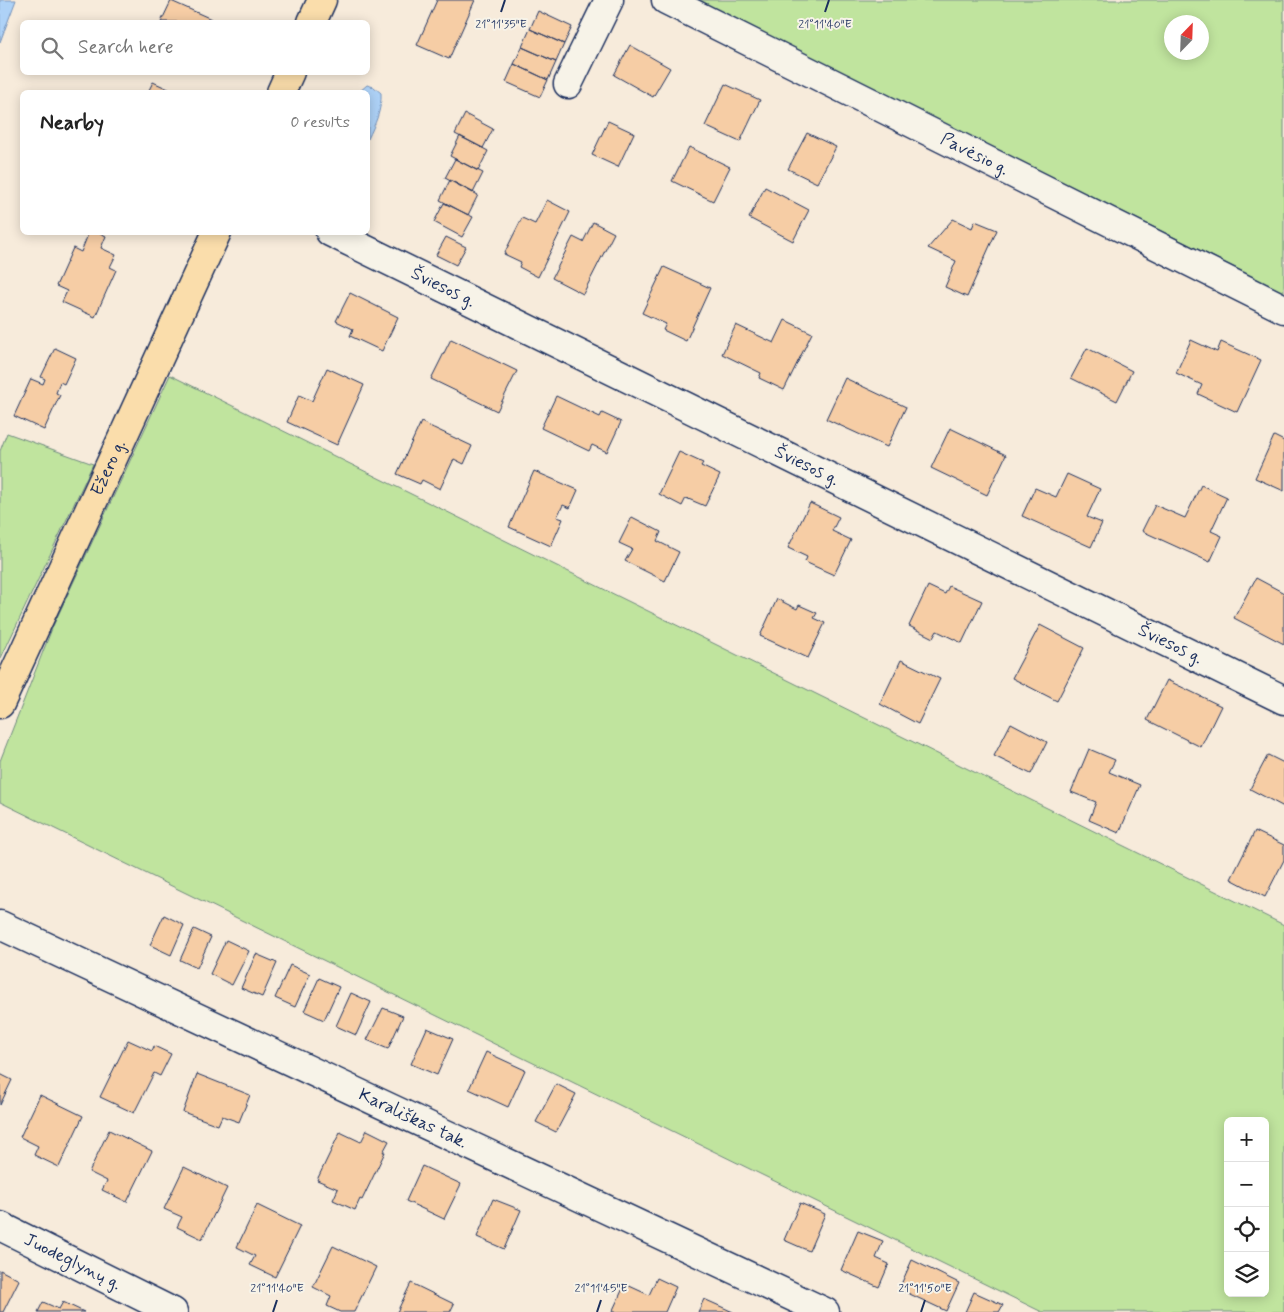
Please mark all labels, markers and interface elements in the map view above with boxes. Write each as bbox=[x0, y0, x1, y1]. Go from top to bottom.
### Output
north arrow bbox=[1164, 15, 1209, 60]
text: 21°11'35"E bbox=[475, 17, 527, 33]
text: 21°11'40"E bbox=[798, 17, 852, 33]
search box bbox=[20, 20, 370, 75]
icon: search bbox=[38, 34, 66, 62]
text: Search here bbox=[78, 35, 174, 60]
text: Nearby bbox=[40, 109, 104, 137]
text: 0 results bbox=[290, 112, 350, 133]
street label: Pavėsio g. bbox=[936, 127, 1013, 181]
street label: Šviesos g. bbox=[407, 262, 479, 313]
street label: Ežero g. bbox=[85, 436, 132, 500]
street label: Šviesos g. bbox=[770, 440, 843, 492]
street label: Šviesos g. bbox=[1134, 618, 1207, 670]
street label: Karališkas tak. bbox=[354, 1083, 471, 1154]
map controls bbox=[1224, 1117, 1269, 1297]
button: + bbox=[1224, 1117, 1269, 1162]
button: − bbox=[1224, 1162, 1269, 1207]
button: locate bbox=[1224, 1207, 1269, 1252]
street label: Juodeglynų g. bbox=[20, 1228, 125, 1296]
button: layers bbox=[1224, 1252, 1269, 1297]
text: 21°11'40"E bbox=[250, 1281, 304, 1297]
text: 21°11'45"E bbox=[575, 1281, 627, 1297]
text: 21°11'50"E bbox=[898, 1281, 952, 1297]

